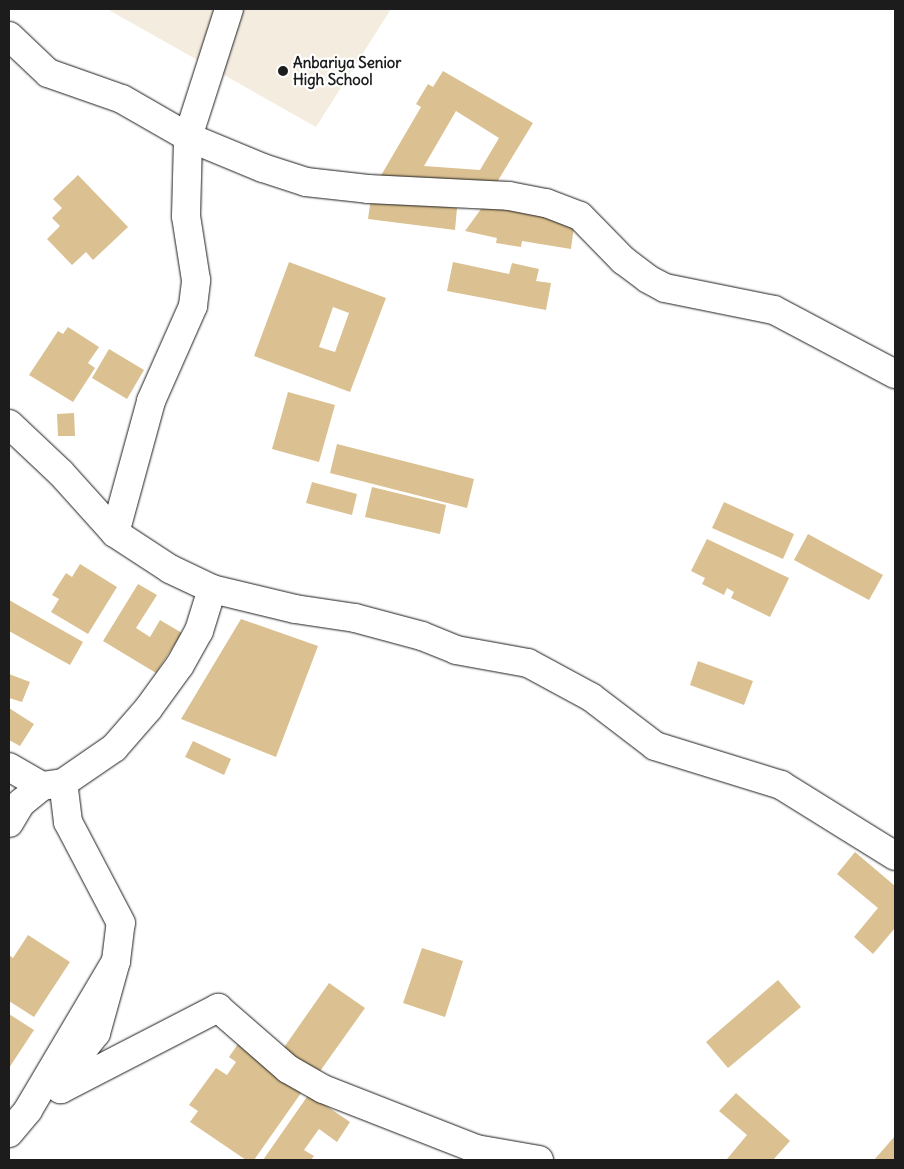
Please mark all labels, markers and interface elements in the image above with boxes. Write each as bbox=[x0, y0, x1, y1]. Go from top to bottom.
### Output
place label: Anbariya Senior High School bbox=[293, 53, 401, 88]
marker: Anbariya Senior High School bbox=[277, 65, 289, 77]

